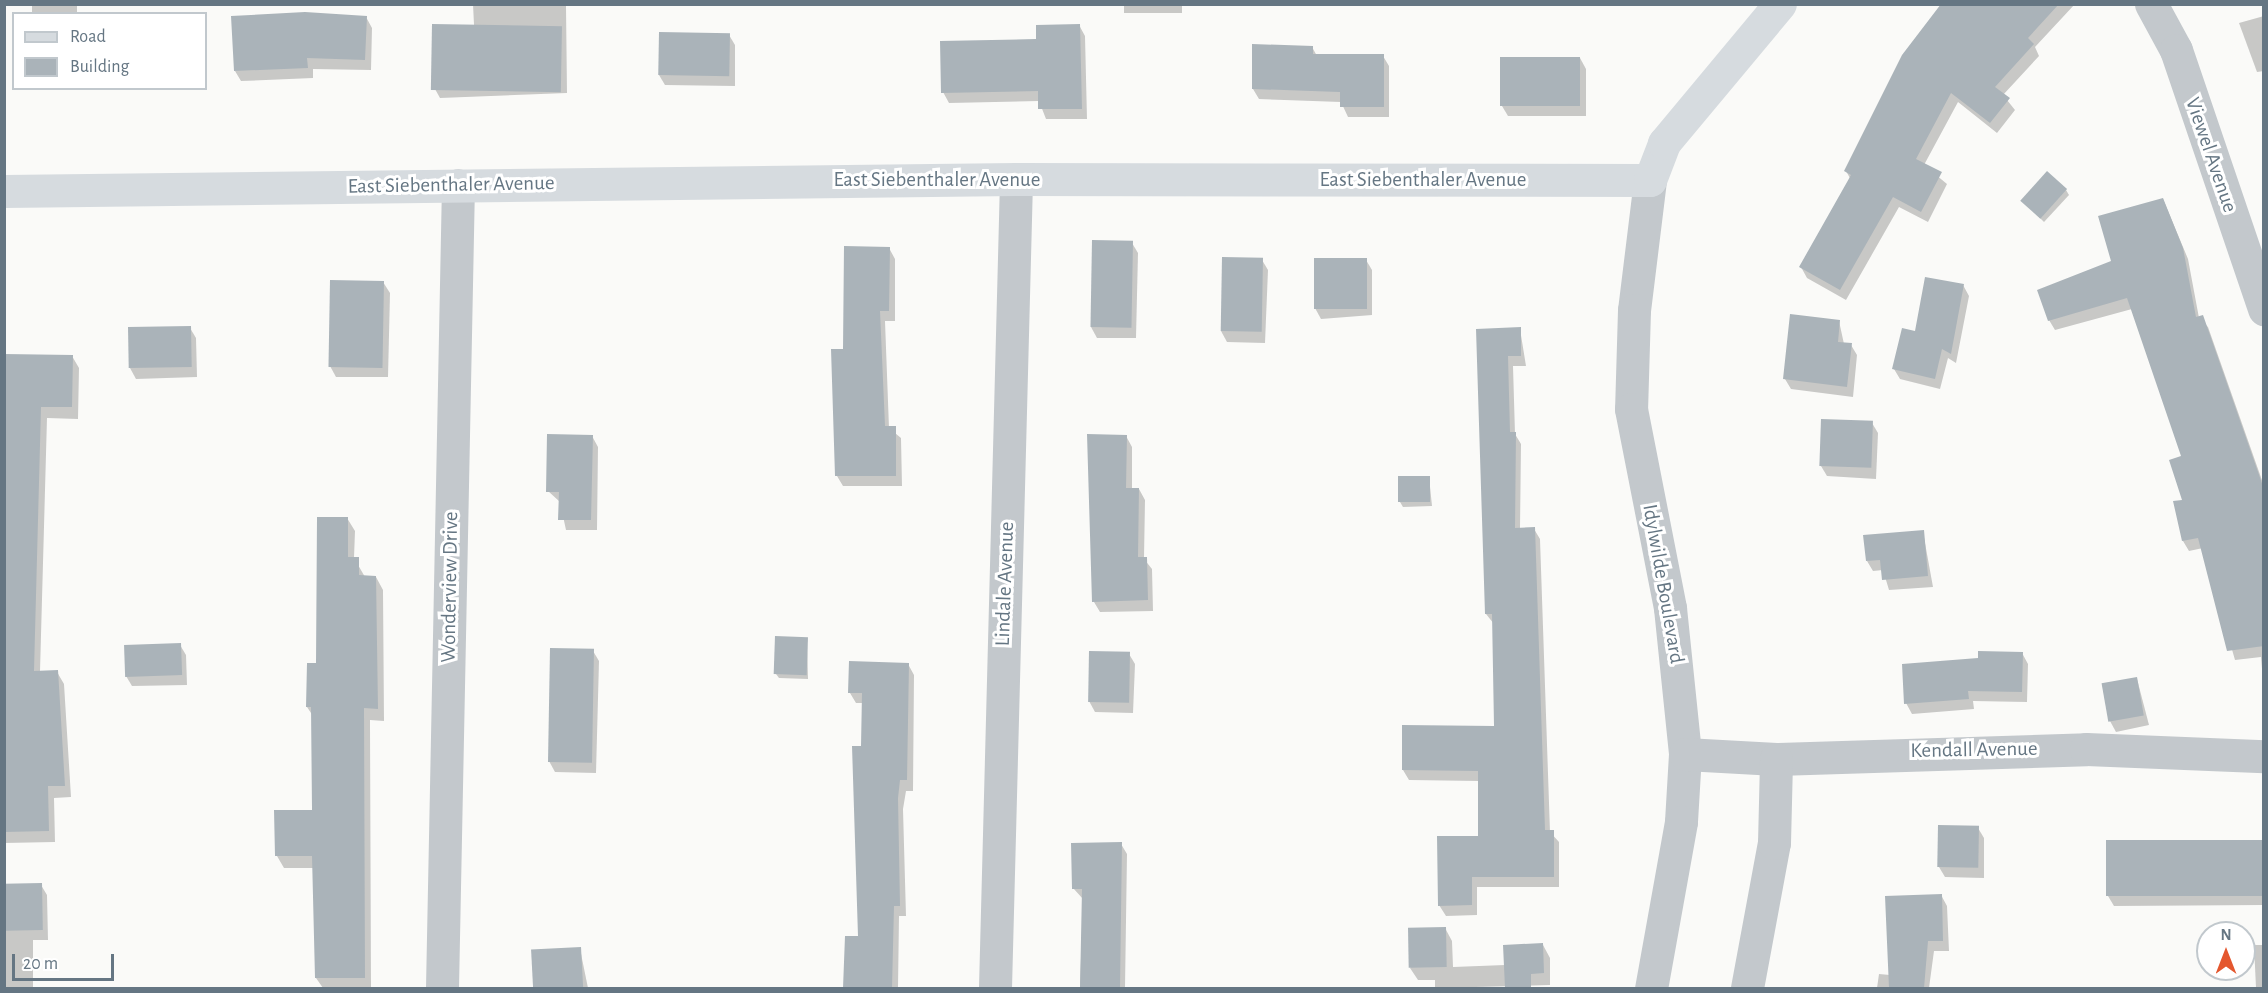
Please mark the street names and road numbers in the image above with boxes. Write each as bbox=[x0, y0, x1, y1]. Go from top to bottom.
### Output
street label: Viewel Avenue bbox=[2180, 94, 2242, 216]
street label: East Siebenthaler Avenue bbox=[834, 167, 1040, 193]
street label: East Siebenthaler Avenue bbox=[1320, 167, 1526, 193]
street label: East Siebenthaler Avenue bbox=[347, 171, 555, 199]
street label: Idylwilde Boulevard bbox=[1637, 502, 1689, 666]
street label: Wonderview Drive bbox=[436, 511, 464, 663]
street label: Lindale Avenue bbox=[990, 521, 1020, 647]
street label: Kendall Avenue bbox=[1910, 736, 2038, 764]

